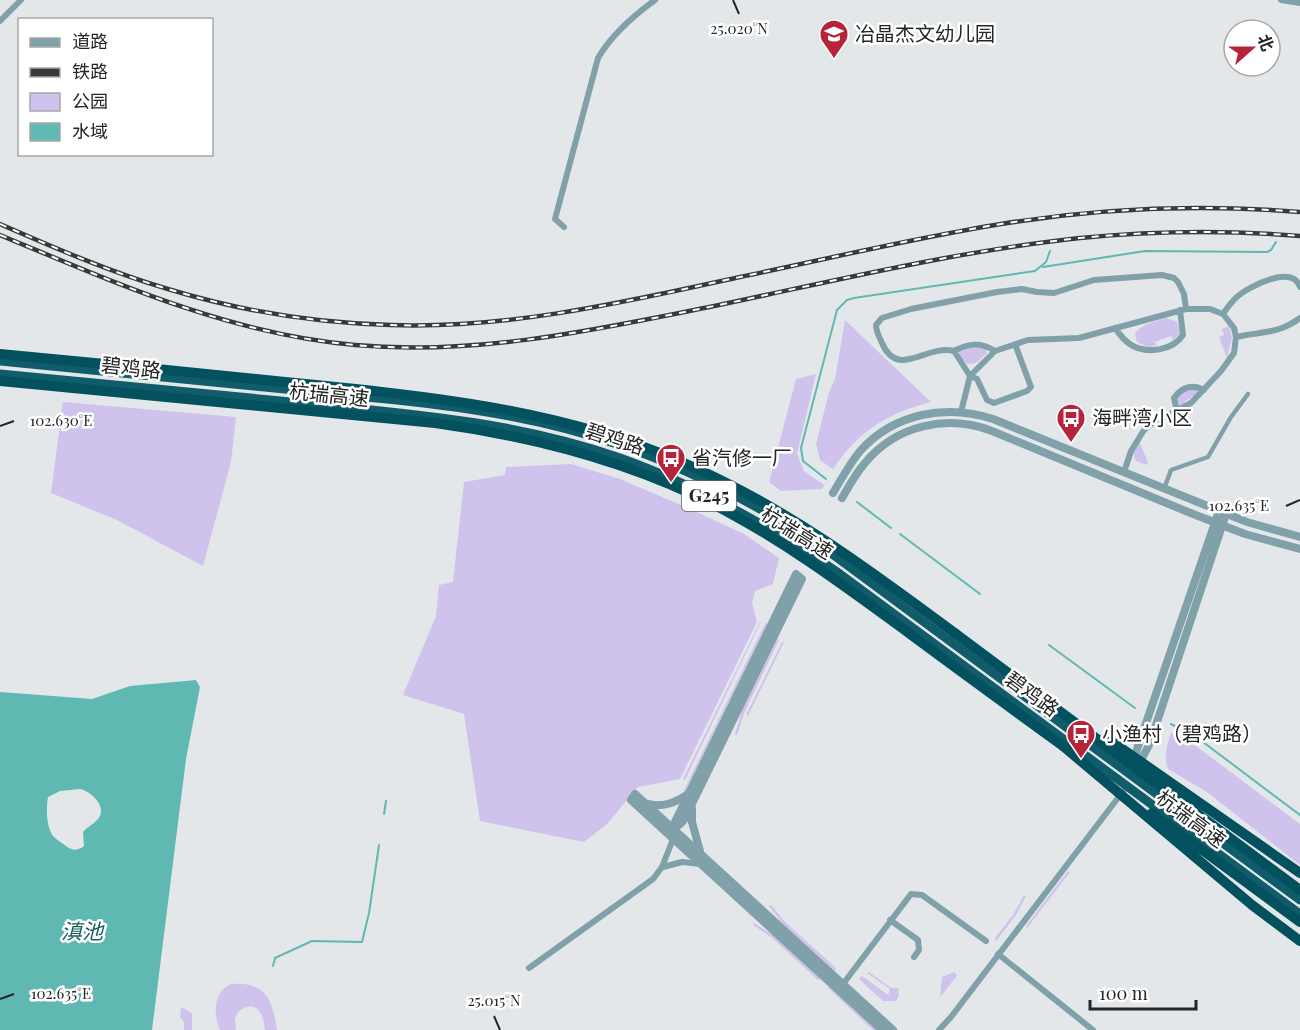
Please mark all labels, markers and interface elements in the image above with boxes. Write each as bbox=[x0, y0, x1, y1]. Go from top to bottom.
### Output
legend bbox=[18, 18, 213, 156]
text: 25.020°N bbox=[710, 18, 768, 38]
school or university icon: 冶晶杰文幼儿园 bbox=[818, 18, 850, 60]
north arrow bbox=[1222, 18, 1282, 78]
place label: 冶晶杰文幼儿园 bbox=[855, 19, 995, 46]
text: 道路 bbox=[72, 29, 108, 53]
text: 北 bbox=[1254, 31, 1279, 54]
text: 铁路 bbox=[72, 59, 108, 83]
text: 公园 bbox=[72, 89, 108, 113]
text: 水域 bbox=[72, 119, 108, 143]
street label: 碧鸡路 bbox=[100, 350, 162, 383]
street label: 杭瑞高速 bbox=[288, 376, 370, 411]
bus stop icon: 海畔湾小区 bbox=[1055, 402, 1087, 444]
place label: 海畔湾小区 bbox=[1092, 403, 1192, 430]
text: 102.630°E bbox=[30, 410, 92, 430]
street label: 碧鸡路 bbox=[583, 415, 648, 460]
bus stop icon: 省汽修一厂 bbox=[655, 442, 687, 484]
place label: 省汽修一厂 bbox=[692, 443, 792, 470]
road number: G245 bbox=[682, 481, 736, 511]
text: 102.635°E bbox=[1209, 495, 1269, 515]
street label: 杭瑞高速 bbox=[757, 499, 839, 564]
street label: 碧鸡路 bbox=[1001, 664, 1065, 721]
bus stop icon: 小渔村（碧鸡路） bbox=[1065, 718, 1097, 760]
place label: 小渔村（碧鸡路） bbox=[1102, 719, 1262, 746]
street label: 杭瑞高速 bbox=[1152, 783, 1232, 853]
water label: 滇池 bbox=[61, 916, 105, 944]
scale bar bbox=[1090, 973, 1196, 1011]
text: 100 m bbox=[1099, 981, 1148, 1005]
text: 102.635°E bbox=[31, 983, 91, 1003]
text: 25.015°N bbox=[467, 990, 521, 1010]

